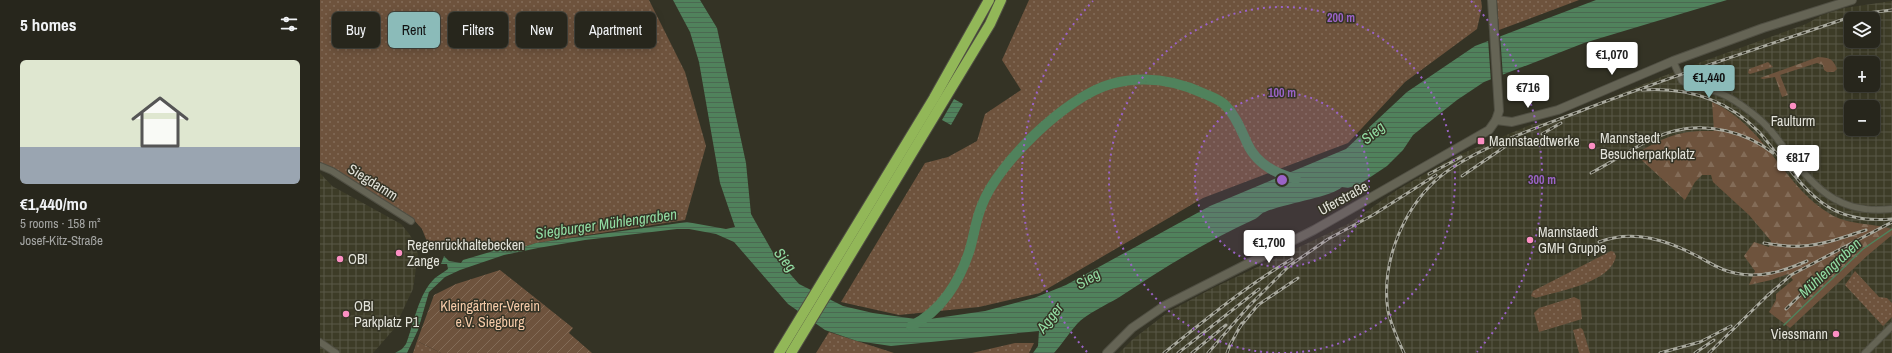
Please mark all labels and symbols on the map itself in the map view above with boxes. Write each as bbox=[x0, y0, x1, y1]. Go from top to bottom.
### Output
text: 200 m bbox=[1327, 10, 1355, 26]
pin: €1,070 bbox=[1579, 42, 1645, 76]
pin: €1,440 bbox=[1676, 65, 1742, 99]
pin: €716 bbox=[1504, 75, 1552, 109]
text: 100 m bbox=[1268, 85, 1296, 101]
marker: Faulturm bbox=[1788, 101, 1798, 111]
place label: Faulturm bbox=[1771, 112, 1815, 130]
water label: Sieg bbox=[1356, 116, 1389, 149]
place label: Mannstaedt Besucherparkplatz bbox=[1600, 129, 1695, 163]
place label: Mannstaedtwerke bbox=[1489, 132, 1580, 150]
marker: Mannstaedtwerke bbox=[1476, 136, 1486, 146]
marker: Mannstaedt Besucherparkplatz bbox=[1587, 141, 1597, 151]
pin: €817 bbox=[1774, 145, 1822, 179]
street label: Siegdamm bbox=[345, 160, 401, 204]
text: 300 m bbox=[1528, 172, 1556, 188]
centre of rings bbox=[1275, 173, 1289, 187]
street label: Uferstraße bbox=[1315, 177, 1371, 219]
water label: Siegburger Mühlengraben bbox=[534, 203, 678, 244]
place label: Mannstaedt GMH Gruppe bbox=[1538, 223, 1606, 257]
pin: €1,700 bbox=[1236, 230, 1302, 264]
water label: Mühlengraben bbox=[1794, 233, 1866, 302]
marker: Mannstaedt GMH Gruppe bbox=[1525, 235, 1535, 245]
place label: Regenrückhaltebecken Zange bbox=[407, 236, 524, 270]
water label: Sieg bbox=[769, 243, 802, 276]
marker: Regenrückhaltebecken Zange bbox=[394, 248, 404, 258]
place label: OBI bbox=[348, 250, 368, 268]
marker: OBI bbox=[335, 254, 345, 264]
water label: Sieg bbox=[1071, 263, 1104, 294]
place label: OBI Parkplatz P1 bbox=[354, 297, 420, 331]
park label: Kleingärtner-Verein e.V. Siegburg bbox=[440, 297, 540, 331]
water label: Agger bbox=[1031, 298, 1068, 338]
marker: OBI Parkplatz P1 bbox=[341, 309, 351, 319]
place label: Viessmann bbox=[1771, 325, 1828, 343]
marker: Viessmann bbox=[1831, 329, 1841, 339]

